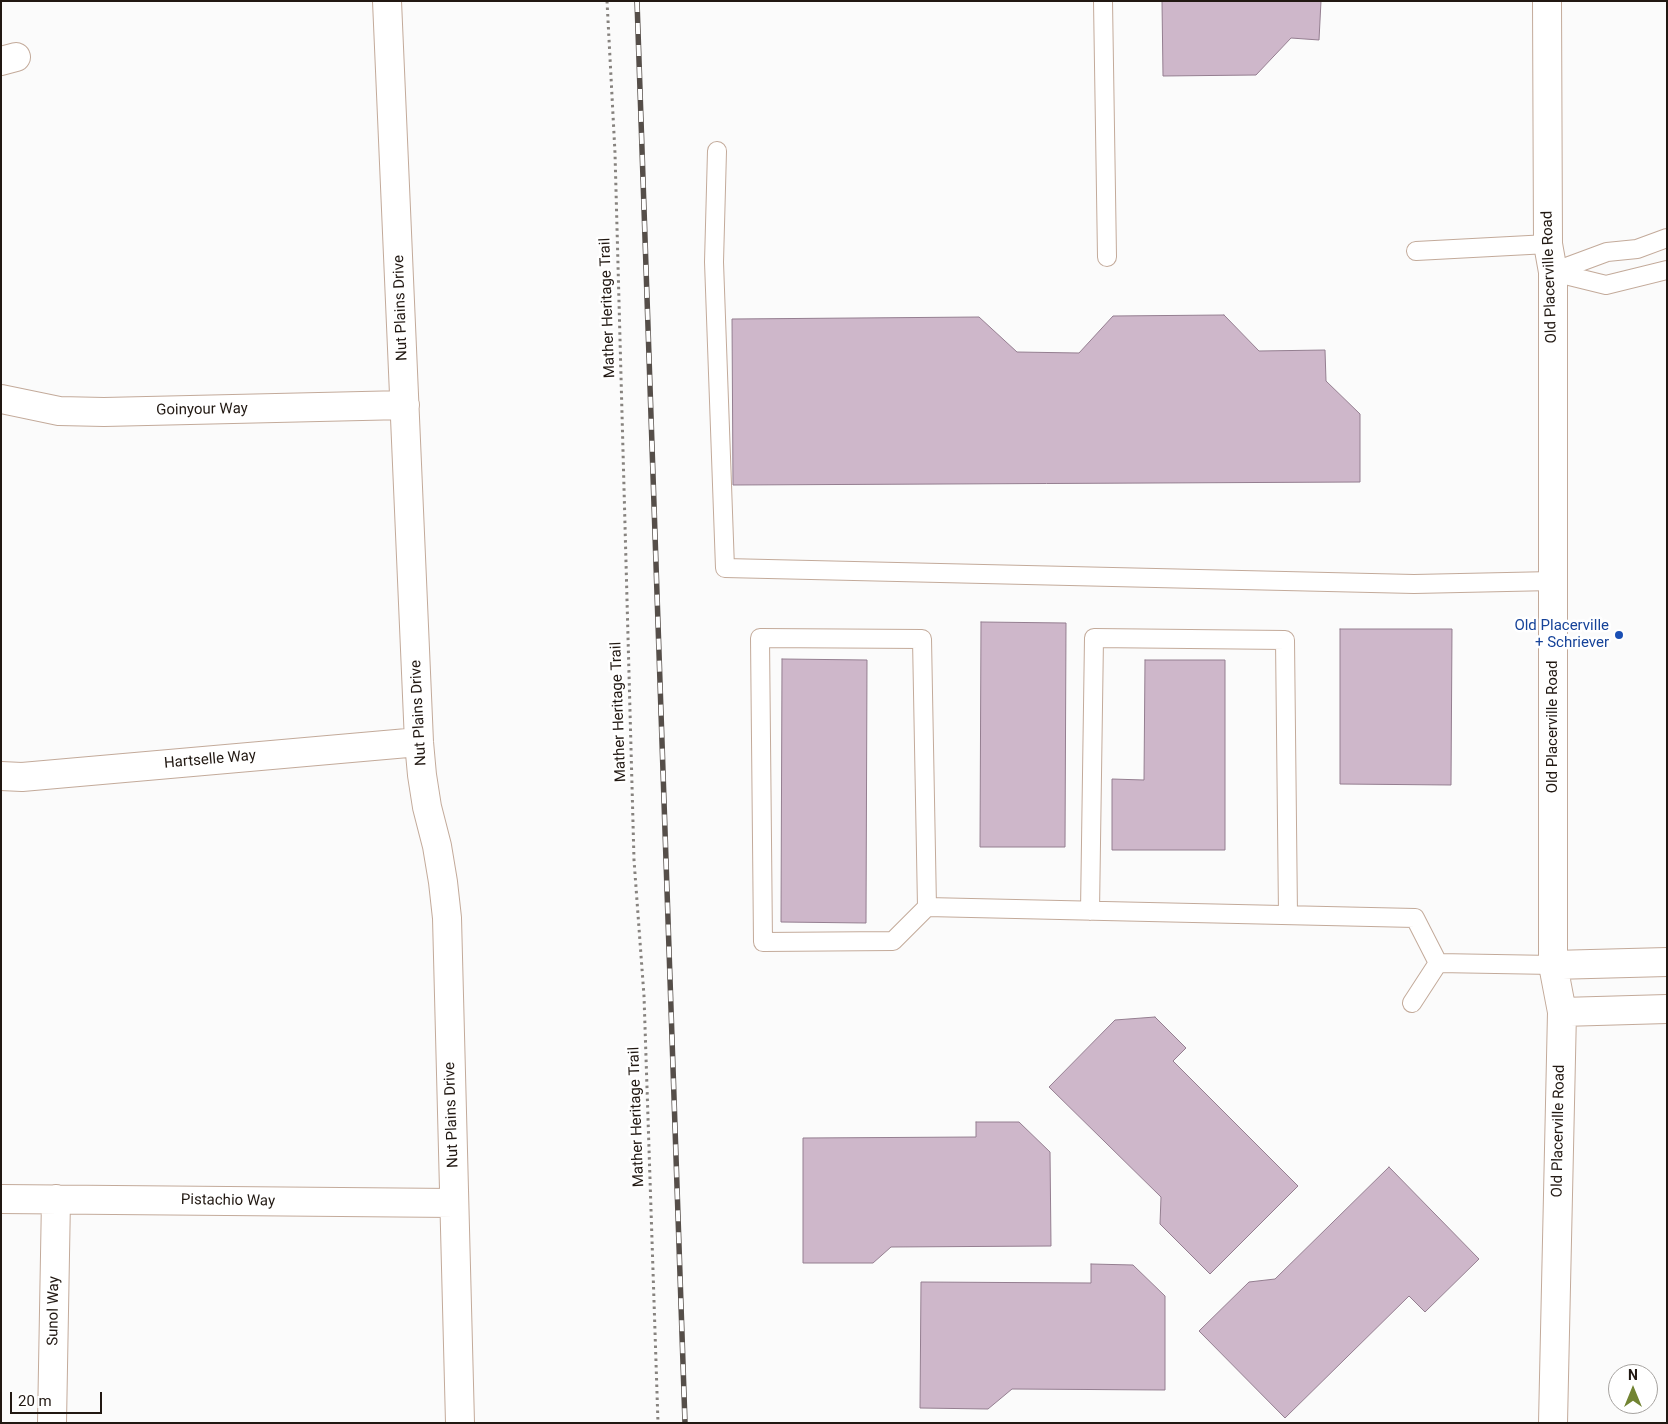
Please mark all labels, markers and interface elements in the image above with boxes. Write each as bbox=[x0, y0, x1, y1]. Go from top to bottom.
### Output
street label: Old Placerville Road bbox=[1539, 210, 1561, 344]
street label: Mather Heritage Trail bbox=[597, 238, 619, 378]
street label: Nut Plains Drive bbox=[390, 255, 412, 361]
street label: Goinyour Way bbox=[156, 400, 248, 420]
place label: Old Placerville + Schriever bbox=[1514, 617, 1609, 652]
marker: Old Placerville + Schriever bbox=[1613, 629, 1625, 641]
street label: Mather Heritage Trail bbox=[608, 642, 630, 782]
street label: Nut Plains Drive bbox=[407, 660, 431, 766]
street label: Old Placerville Road bbox=[1544, 661, 1562, 793]
street label: Hartselle Way bbox=[163, 747, 257, 773]
street label: Mather Heritage Trail bbox=[626, 1047, 648, 1187]
street label: Nut Plains Drive bbox=[441, 1062, 463, 1168]
street label: Old Placerville Road bbox=[1549, 1064, 1569, 1198]
street label: Pistachio Way bbox=[181, 1191, 275, 1211]
street label: Sunol Way bbox=[44, 1276, 64, 1346]
north arrow bbox=[1608, 1364, 1658, 1414]
text: N bbox=[1628, 1367, 1638, 1383]
scale bar bbox=[12, 1382, 105, 1414]
text: 20 m bbox=[18, 1392, 52, 1410]

